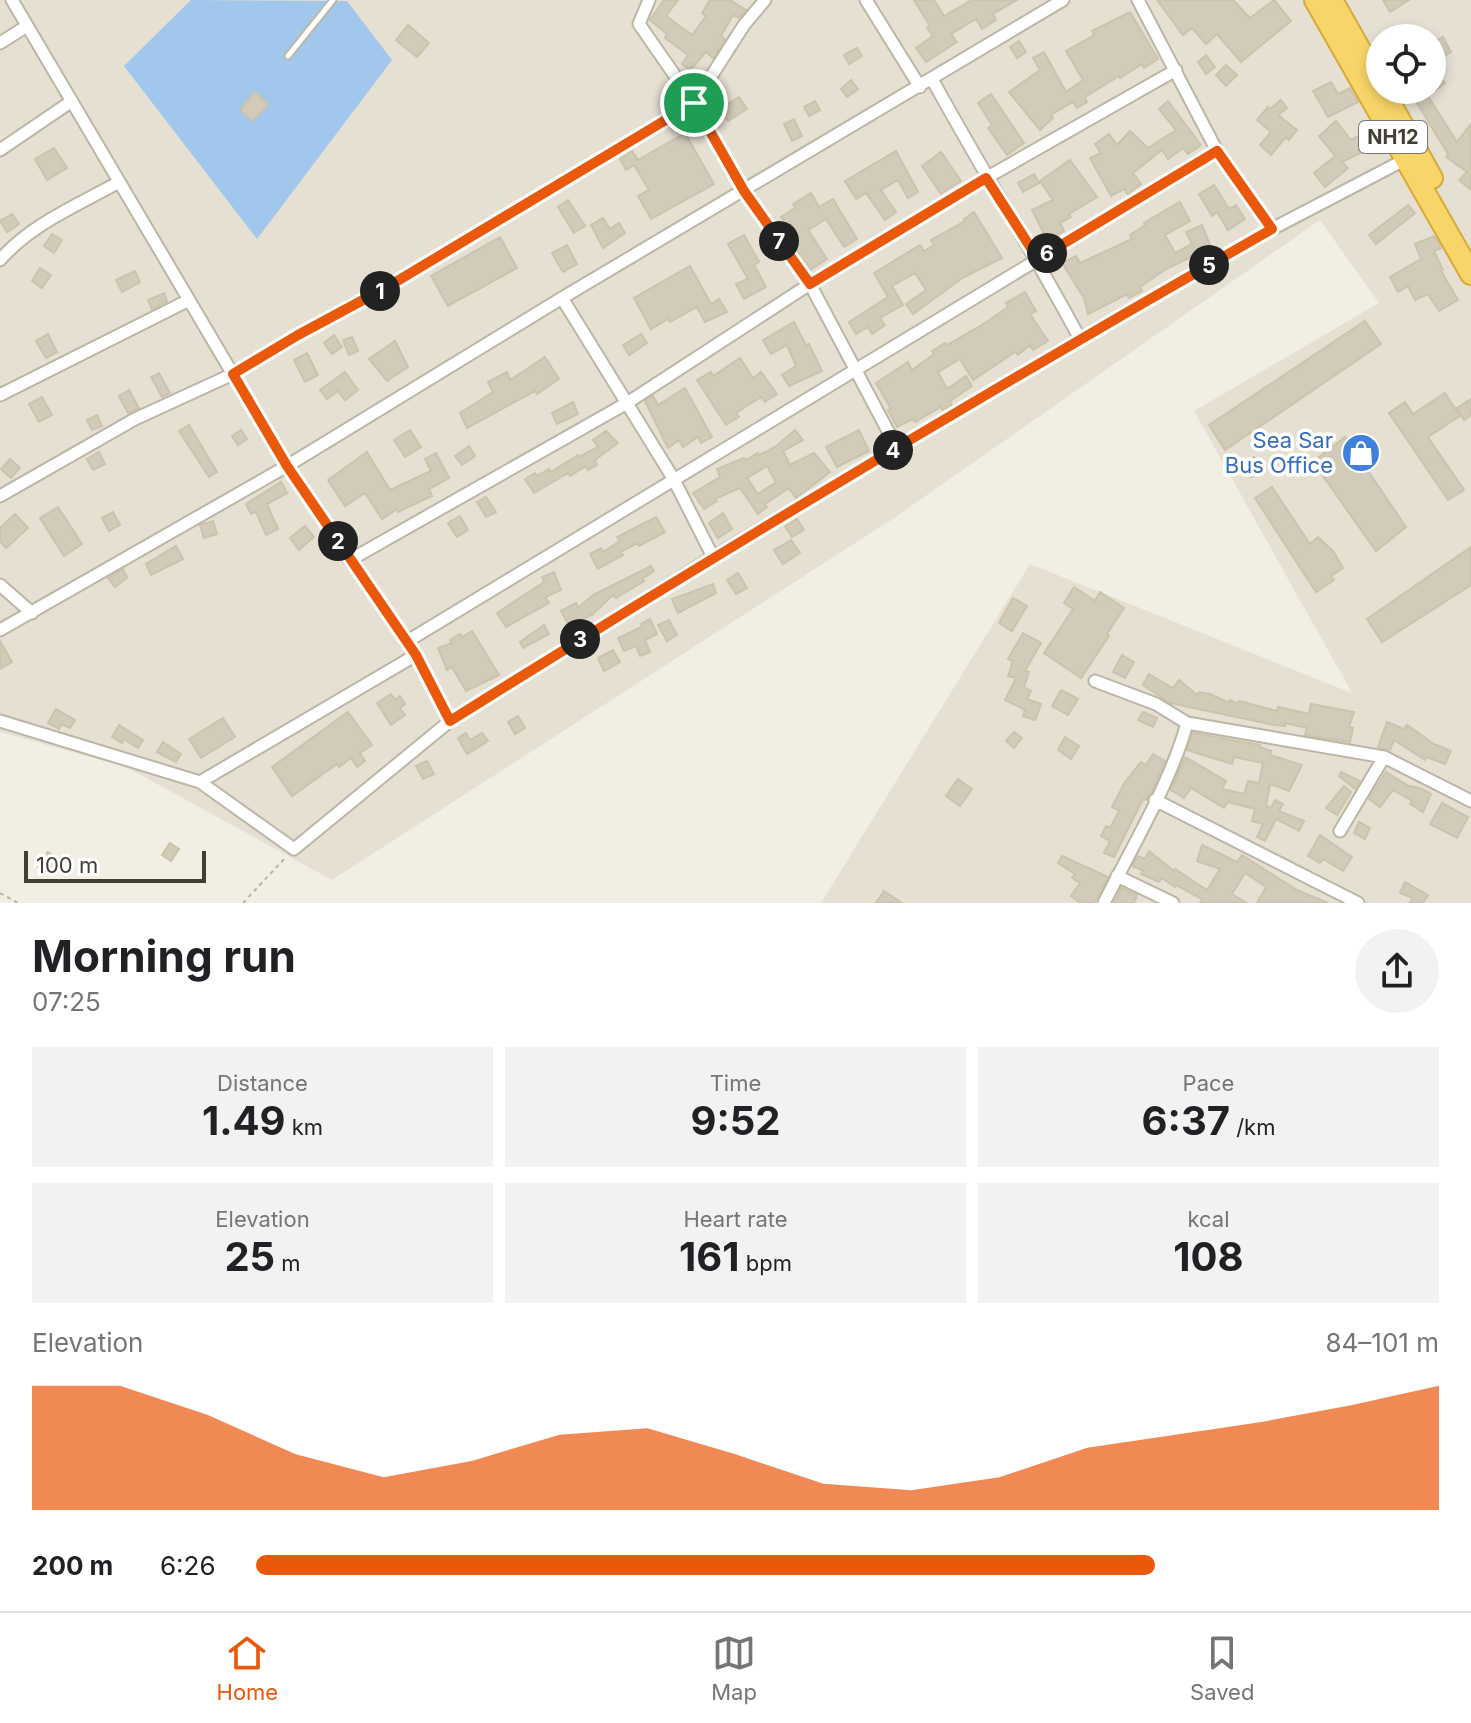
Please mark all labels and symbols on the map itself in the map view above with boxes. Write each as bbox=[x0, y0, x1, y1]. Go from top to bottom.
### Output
pin bbox=[660, 69, 728, 137]
road number: NH12 bbox=[1359, 121, 1427, 153]
pin: 7 bbox=[759, 221, 799, 261]
pin: 6 bbox=[1027, 233, 1067, 273]
pin: 5 bbox=[1189, 245, 1229, 285]
pin: 1 bbox=[360, 271, 400, 311]
place label: Sea Sar Bus Office bbox=[1225, 427, 1333, 478]
pin: 4 bbox=[873, 430, 913, 470]
shop icon: Sea Sar Bus Office bbox=[1340, 432, 1382, 474]
pin: 2 bbox=[318, 521, 358, 561]
pin: 3 bbox=[560, 619, 600, 659]
scale bar bbox=[24, 847, 206, 883]

